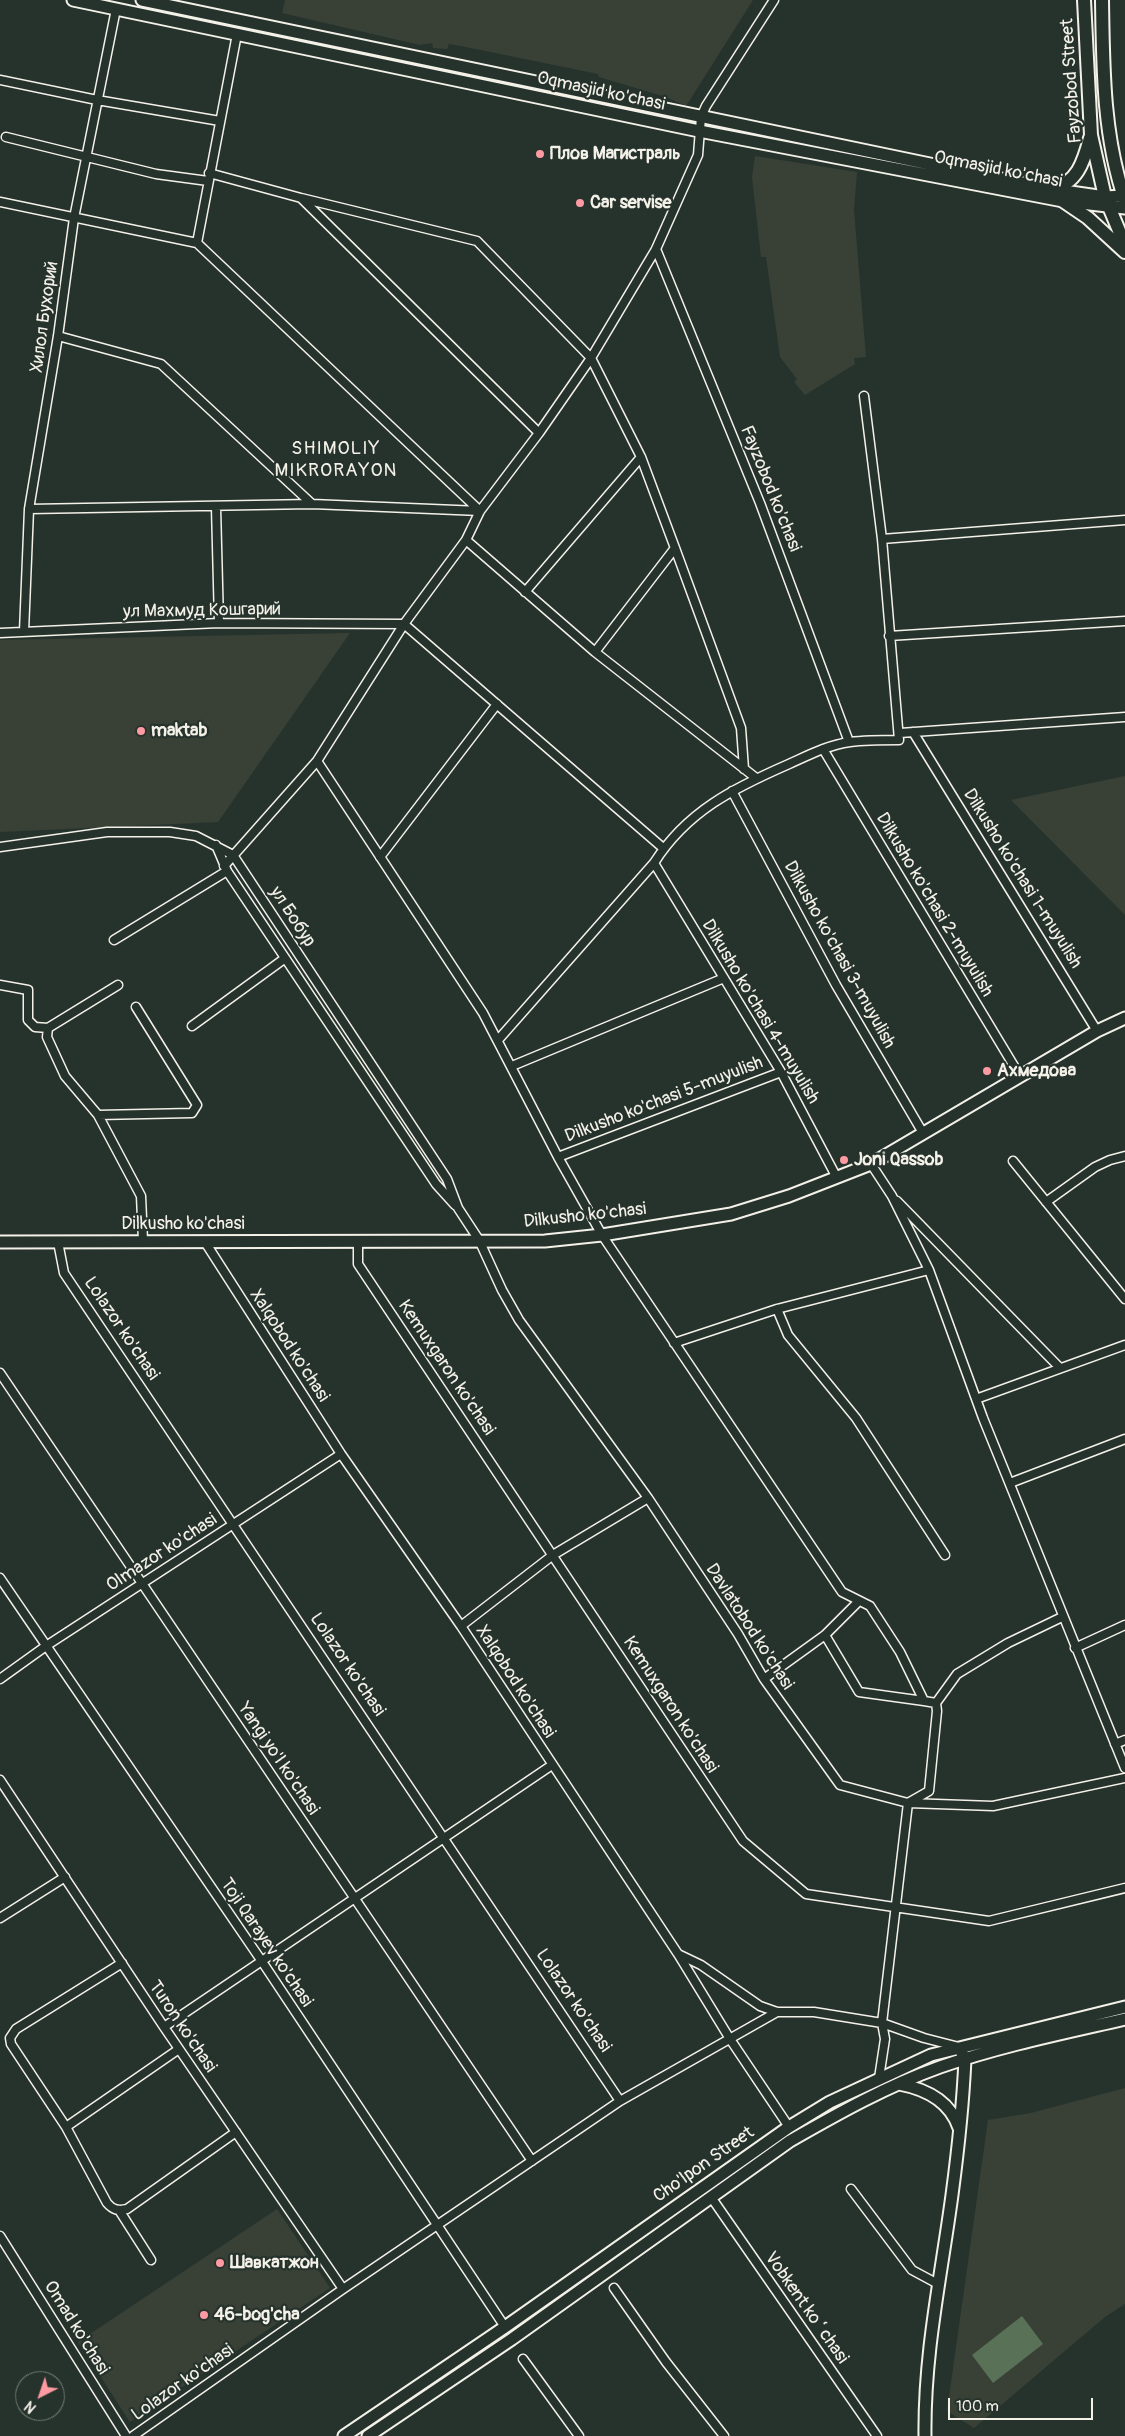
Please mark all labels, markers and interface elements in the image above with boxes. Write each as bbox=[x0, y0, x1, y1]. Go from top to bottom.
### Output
street label: Fayzobod Street bbox=[1057, 18, 1087, 144]
street label: Oqmasjid ko'chasi bbox=[535, 68, 667, 116]
place label: Плов Магистраль bbox=[550, 143, 681, 165]
street label: Oqmasjid ko'chasi bbox=[932, 147, 1064, 193]
marker: Плов Магистраль bbox=[534, 148, 546, 160]
place label: Car servise bbox=[590, 192, 671, 214]
marker: Car servise bbox=[574, 197, 586, 209]
street label: Хилол Бухорий bbox=[26, 260, 64, 374]
street label: Fayzobod ko'chasi bbox=[735, 423, 805, 555]
district label: SHIMOLIY MIKRORAYON bbox=[273, 438, 399, 482]
street label: ул Махмуд Кошгарий bbox=[123, 599, 281, 623]
place label: maktab bbox=[151, 720, 207, 742]
marker: maktab bbox=[135, 725, 147, 737]
street label: Dilkusho ko'chasi 1-muyulish bbox=[958, 785, 1086, 973]
street label: Dilkusho ko'chasi 2-muyulish bbox=[870, 809, 998, 1001]
street label: Dilkusho ko'chasi 3-muyulish bbox=[778, 858, 900, 1052]
street label: ул Бобур bbox=[264, 883, 320, 951]
street label: Dilkusho ko'chasi 4-muyulish bbox=[696, 916, 824, 1108]
street label: Dilkusho ko'chasi 5-muyulish bbox=[562, 1052, 766, 1148]
place label: Ахмедова bbox=[997, 1060, 1076, 1082]
marker: Ахмедова bbox=[981, 1065, 993, 1077]
place label: Joni Qassob bbox=[854, 1149, 943, 1171]
marker: Joni Qassob bbox=[838, 1154, 850, 1166]
street label: Dilkusho ko'chasi bbox=[523, 1199, 647, 1233]
street label: Dilkusho ko'chasi bbox=[121, 1213, 245, 1235]
street label: Lolazor ko'chasi bbox=[79, 1273, 163, 1385]
street label: Xalqobod ko'chasi bbox=[245, 1286, 333, 1406]
street label: Kemuxgaron ko'chasi bbox=[393, 1296, 499, 1440]
street label: Olmazor ko'chasi bbox=[103, 1509, 221, 1597]
street label: Davlatobod ko'chasi bbox=[700, 1560, 798, 1694]
street label: Lolazor ko'chasi bbox=[305, 1609, 389, 1721]
street label: Xalqobod ko'chasi bbox=[471, 1622, 559, 1742]
street label: Kemuxgaron ko'chasi bbox=[618, 1633, 722, 1777]
street label: Yangi yo'l ko'chasi bbox=[232, 1699, 324, 1819]
street label: Toji Qarayev ko'chasi bbox=[215, 1875, 317, 2011]
street label: Lolazor ko'chasi bbox=[531, 1945, 615, 2057]
street label: Turon ko'chasi bbox=[143, 1977, 221, 2077]
street label: Cho'lpon Street bbox=[649, 2122, 759, 2208]
street label: Vobkent koʻchasi bbox=[759, 2248, 853, 2368]
place label: Шавкатжон bbox=[230, 2252, 319, 2274]
marker: Шавкатжон bbox=[214, 2257, 226, 2269]
street label: Omad ko'chasi bbox=[39, 2277, 113, 2379]
place label: 46-bog'cha bbox=[214, 2304, 300, 2326]
marker: 46-bog'cha bbox=[198, 2309, 210, 2321]
street label: Lolazor ko'chasi bbox=[128, 2340, 238, 2426]
north arrow bbox=[15, 2371, 65, 2421]
scale bar bbox=[950, 2388, 1095, 2420]
text: N bbox=[21, 2397, 40, 2416]
text: 100 m bbox=[956, 2397, 999, 2416]

